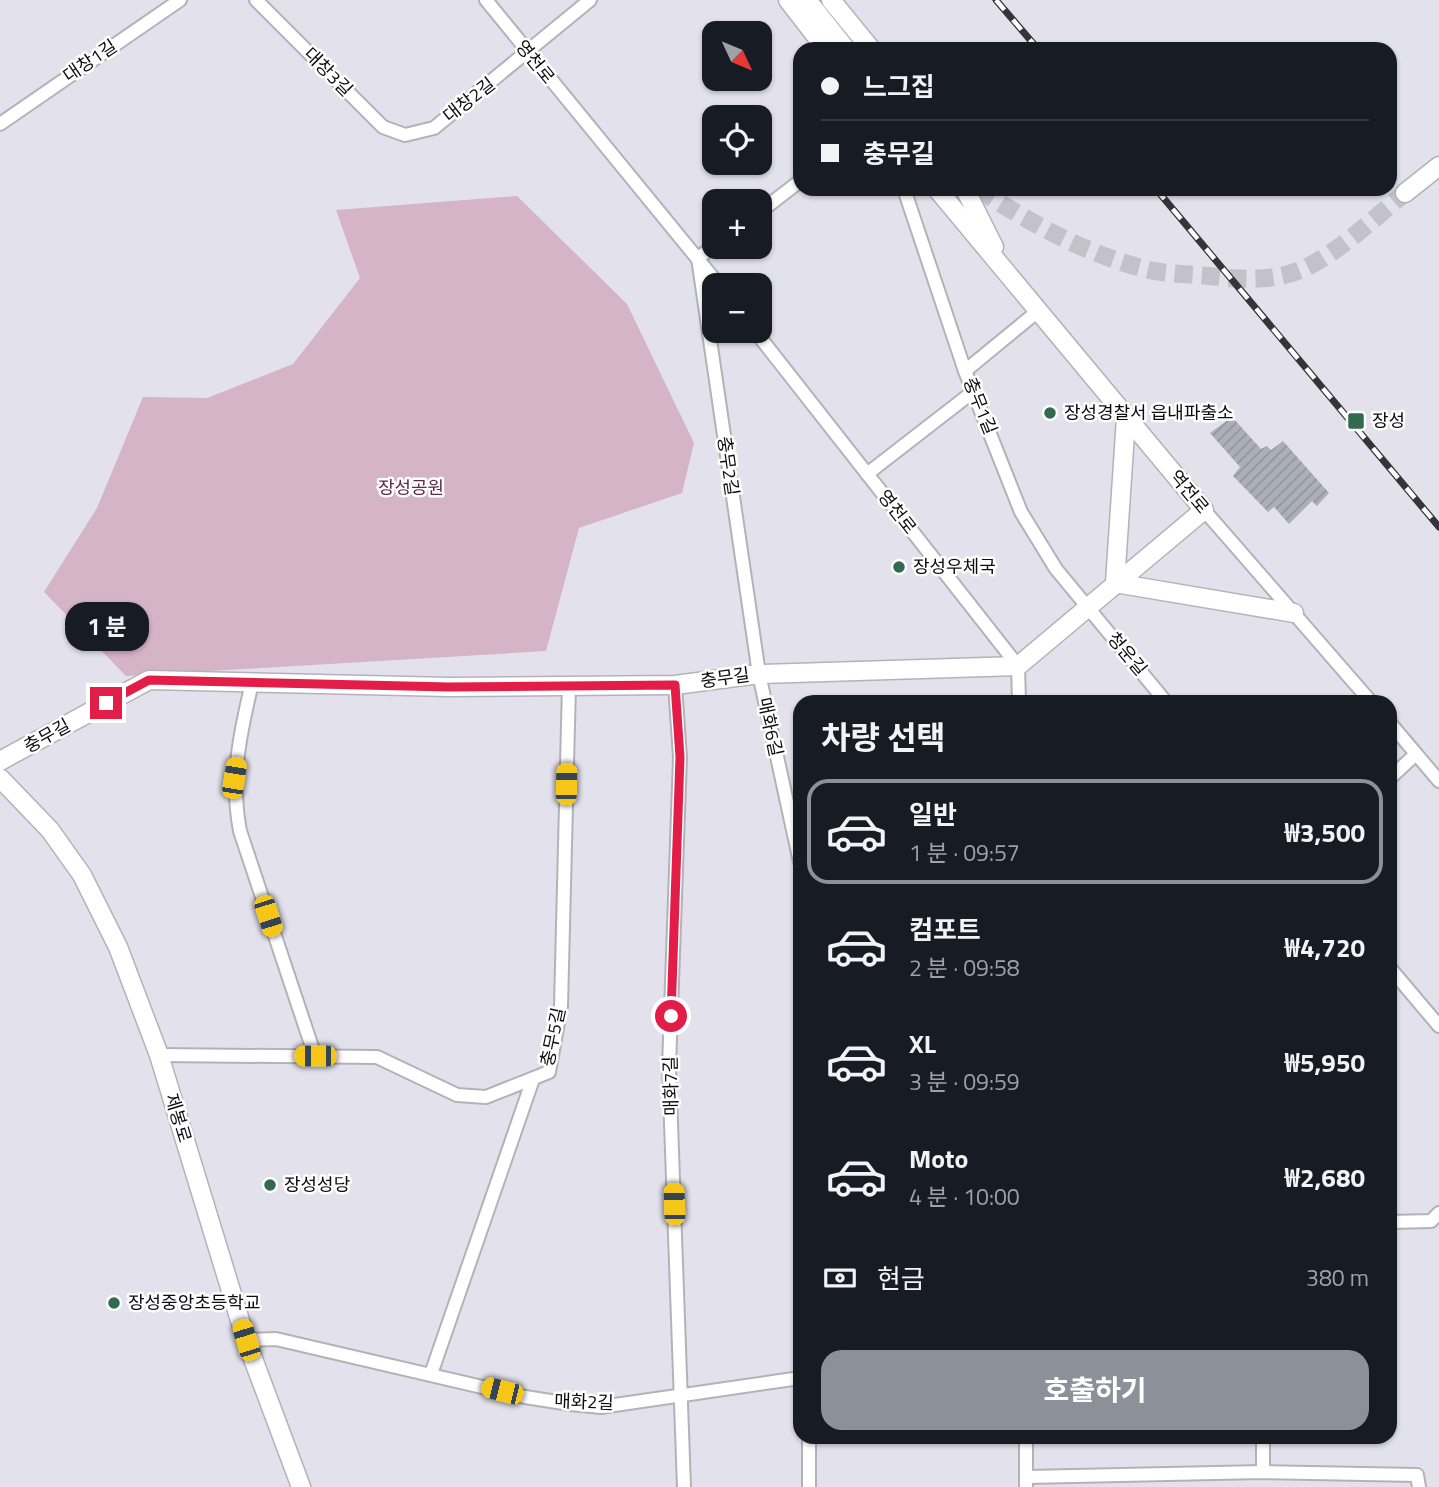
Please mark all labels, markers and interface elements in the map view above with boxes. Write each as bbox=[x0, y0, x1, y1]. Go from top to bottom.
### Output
north arrow bbox=[702, 21, 772, 91]
map controls bbox=[702, 21, 772, 343]
street label: 대창1길 bbox=[57, 33, 122, 88]
street label: 영천로 bbox=[509, 34, 562, 89]
street label: 대창3길 bbox=[298, 41, 359, 102]
text: 느그집 bbox=[863, 67, 935, 106]
street label: 대창2길 bbox=[437, 71, 501, 129]
button: locate bbox=[702, 105, 772, 175]
text: 충무길 bbox=[863, 134, 935, 173]
button: + bbox=[702, 189, 772, 259]
button: − bbox=[702, 273, 772, 343]
street label: 충무1길 bbox=[957, 373, 1004, 439]
place label: 장성경찰서 읍내파출소 bbox=[1064, 399, 1234, 426]
marker: 장성경찰서 읍내파출소 bbox=[1042, 405, 1058, 421]
place label: 장성 bbox=[1372, 407, 1405, 434]
marker: 장성 bbox=[1346, 411, 1366, 431]
street label: 충무2길 bbox=[711, 434, 746, 497]
street label: 역전로 bbox=[1163, 464, 1216, 519]
park label: 장성공원 bbox=[378, 474, 444, 501]
street label: 영천로 bbox=[871, 484, 923, 540]
place label: 장성우체국 bbox=[913, 553, 996, 580]
marker: 장성우체국 bbox=[891, 559, 907, 575]
callout: 1 분 bbox=[64, 602, 148, 650]
text: 1 분 bbox=[87, 609, 127, 644]
street label: 청운길 bbox=[1101, 626, 1154, 681]
street label: 충무길 bbox=[698, 661, 751, 694]
route end bbox=[90, 687, 122, 719]
street label: 매화6길 bbox=[751, 695, 790, 759]
street label: 충무길 bbox=[18, 712, 75, 759]
text: 차량 선택 bbox=[821, 713, 946, 761]
car bbox=[221, 756, 248, 800]
car bbox=[556, 763, 577, 805]
text: 일반 bbox=[909, 795, 957, 834]
icon: car bbox=[825, 800, 888, 863]
text: ₩3,500 bbox=[1285, 813, 1365, 852]
text: 1 분 · 09:57 bbox=[909, 835, 1020, 870]
car bbox=[252, 893, 285, 939]
text: 컴포트 bbox=[909, 910, 981, 949]
icon: car bbox=[825, 915, 888, 978]
text: ₩4,720 bbox=[1285, 928, 1365, 967]
text: 2 분 · 09:58 bbox=[909, 950, 1020, 985]
route start bbox=[655, 1000, 687, 1032]
street label: 충무5길 bbox=[533, 1005, 572, 1069]
text: XL bbox=[909, 1024, 936, 1063]
icon: car bbox=[825, 1030, 888, 1093]
text: ₩5,950 bbox=[1285, 1043, 1365, 1082]
car bbox=[295, 1046, 337, 1067]
street label: 매화7길 bbox=[656, 1056, 685, 1116]
text: 3 분 · 09:59 bbox=[909, 1064, 1020, 1099]
street label: 제봉로 bbox=[158, 1090, 199, 1146]
text: Moto bbox=[909, 1139, 968, 1178]
icon: car bbox=[825, 1145, 888, 1208]
text: ₩2,680 bbox=[1285, 1158, 1365, 1197]
place label: 장성성당 bbox=[284, 1171, 350, 1198]
marker: 장성성당 bbox=[262, 1177, 278, 1193]
text: 4 분 · 10:00 bbox=[909, 1179, 1020, 1214]
car bbox=[663, 1183, 686, 1225]
icon: cash bbox=[821, 1259, 859, 1297]
text: 현금 bbox=[877, 1259, 925, 1298]
text: 380 m bbox=[1306, 1260, 1369, 1295]
place label: 장성중앙초등학교 bbox=[128, 1289, 260, 1316]
marker: 장성중앙초등학교 bbox=[106, 1295, 122, 1311]
car bbox=[230, 1317, 263, 1363]
button: 호출하기 bbox=[821, 1350, 1369, 1430]
car bbox=[480, 1376, 525, 1406]
street label: 매화2길 bbox=[554, 1387, 614, 1416]

